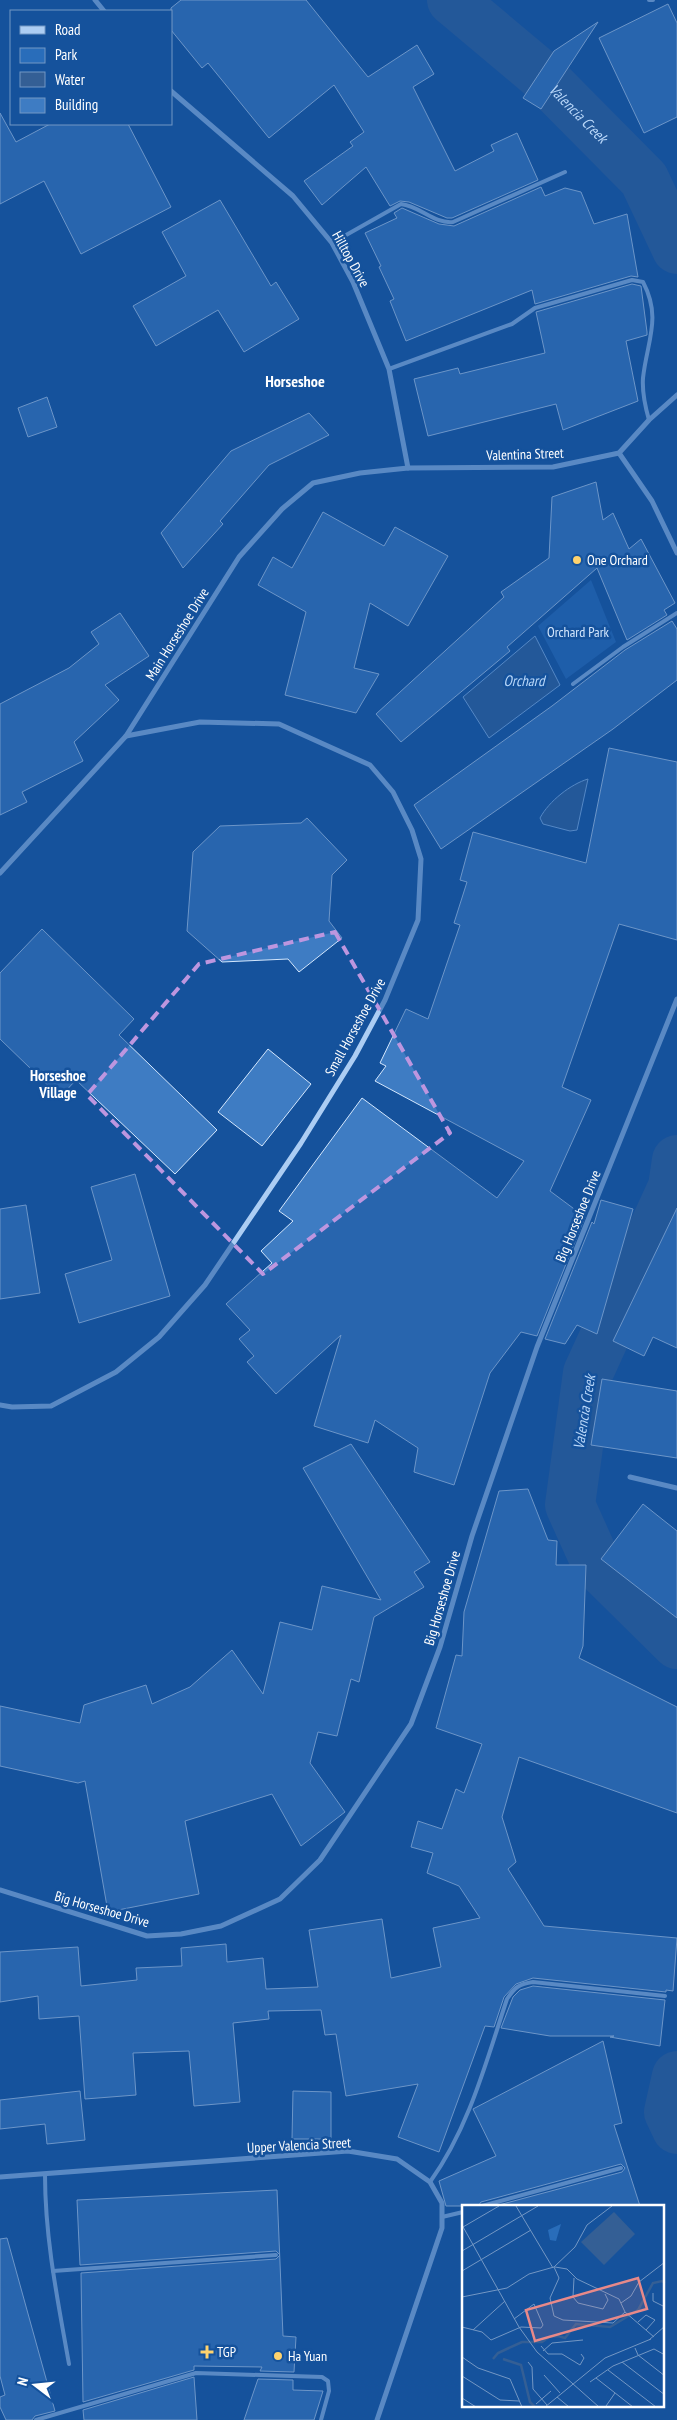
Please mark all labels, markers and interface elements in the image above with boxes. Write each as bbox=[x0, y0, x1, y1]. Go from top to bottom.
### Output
legend bbox=[10, 10, 172, 125]
text: Road bbox=[55, 20, 81, 39]
text: Park bbox=[55, 45, 77, 64]
text: Water bbox=[55, 70, 86, 89]
water label: Valencia Creek bbox=[545, 80, 614, 148]
text: Building bbox=[55, 95, 98, 114]
street label: Hilltop Drive bbox=[328, 228, 374, 290]
district label: Horseshoe bbox=[265, 371, 325, 391]
street label: Valentina Street bbox=[485, 444, 564, 464]
place label: One Orchard bbox=[587, 551, 648, 569]
marker: One Orchard bbox=[571, 554, 583, 566]
street label: Main Horseshoe Drive bbox=[141, 584, 213, 684]
park label: Orchard Park bbox=[547, 623, 610, 641]
water label: Orchard bbox=[504, 671, 547, 690]
street label: Small Horseshoe Drive bbox=[321, 975, 389, 1079]
district label: Horseshoe Village bbox=[30, 1066, 86, 1102]
street label: Big Horseshoe Drive bbox=[551, 1167, 605, 1265]
water label: Valencia Creek bbox=[569, 1371, 600, 1451]
street label: Big Horseshoe Drive bbox=[420, 1548, 464, 1647]
street label: Big Horseshoe Drive bbox=[53, 1887, 152, 1931]
street label: Upper Valencia Street bbox=[247, 2133, 352, 2157]
inset map bbox=[462, 2205, 664, 2408]
place label: TGP bbox=[217, 2343, 236, 2361]
marker: TGP bbox=[201, 2346, 213, 2358]
place label: Ha Yuan bbox=[288, 2347, 327, 2365]
marker: Ha Yuan bbox=[272, 2350, 284, 2362]
north arrow bbox=[10, 2360, 60, 2410]
text: N bbox=[13, 2375, 32, 2388]

